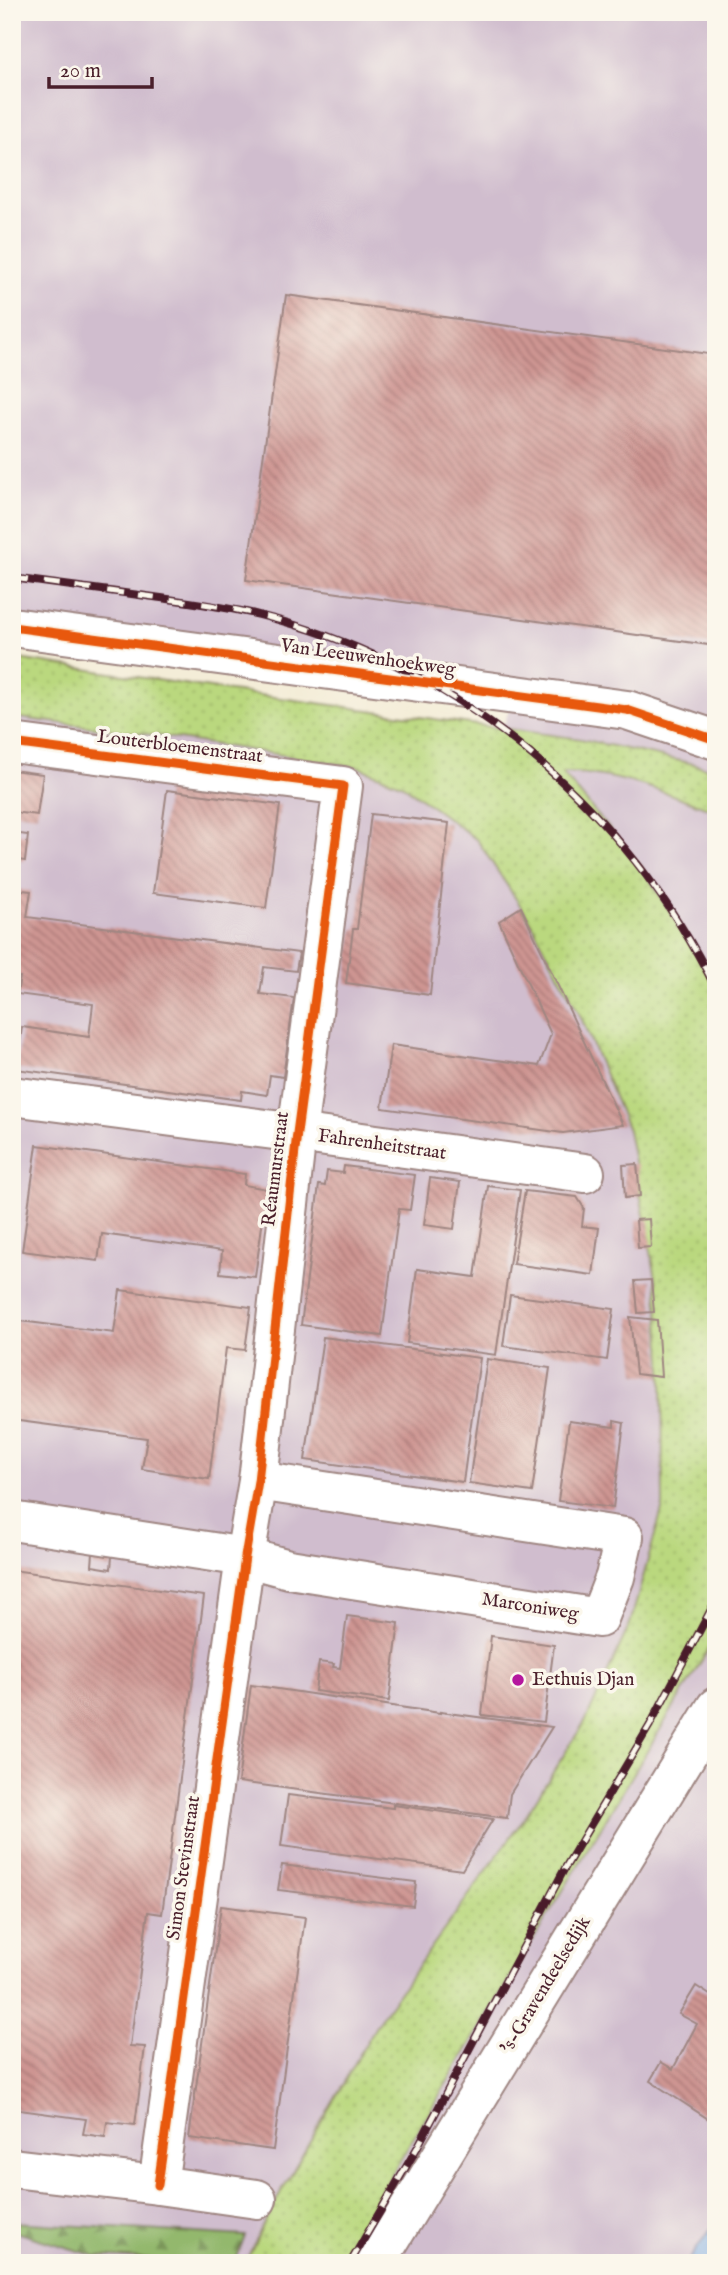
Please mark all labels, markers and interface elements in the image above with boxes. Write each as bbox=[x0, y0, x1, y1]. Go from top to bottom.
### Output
scale bar bbox=[49, 46, 152, 90]
text: 20 m bbox=[60, 58, 101, 85]
street label: Van Leeuwenhoekweg bbox=[278, 634, 458, 682]
street label: Louterbloemenstraat bbox=[96, 725, 265, 769]
street label: Réaumurstraat bbox=[257, 1110, 295, 1228]
street label: Fahrenheitstraat bbox=[316, 1124, 448, 1166]
street label: Marconiweg bbox=[480, 1587, 581, 1627]
place label: Eethuis Djan bbox=[532, 1668, 634, 1692]
marker: Eethuis Djan bbox=[510, 1672, 526, 1688]
street label: Simon Stevinstraat bbox=[162, 1794, 206, 1942]
street label: 's-Gravendeelsedijk bbox=[496, 1911, 597, 2058]

